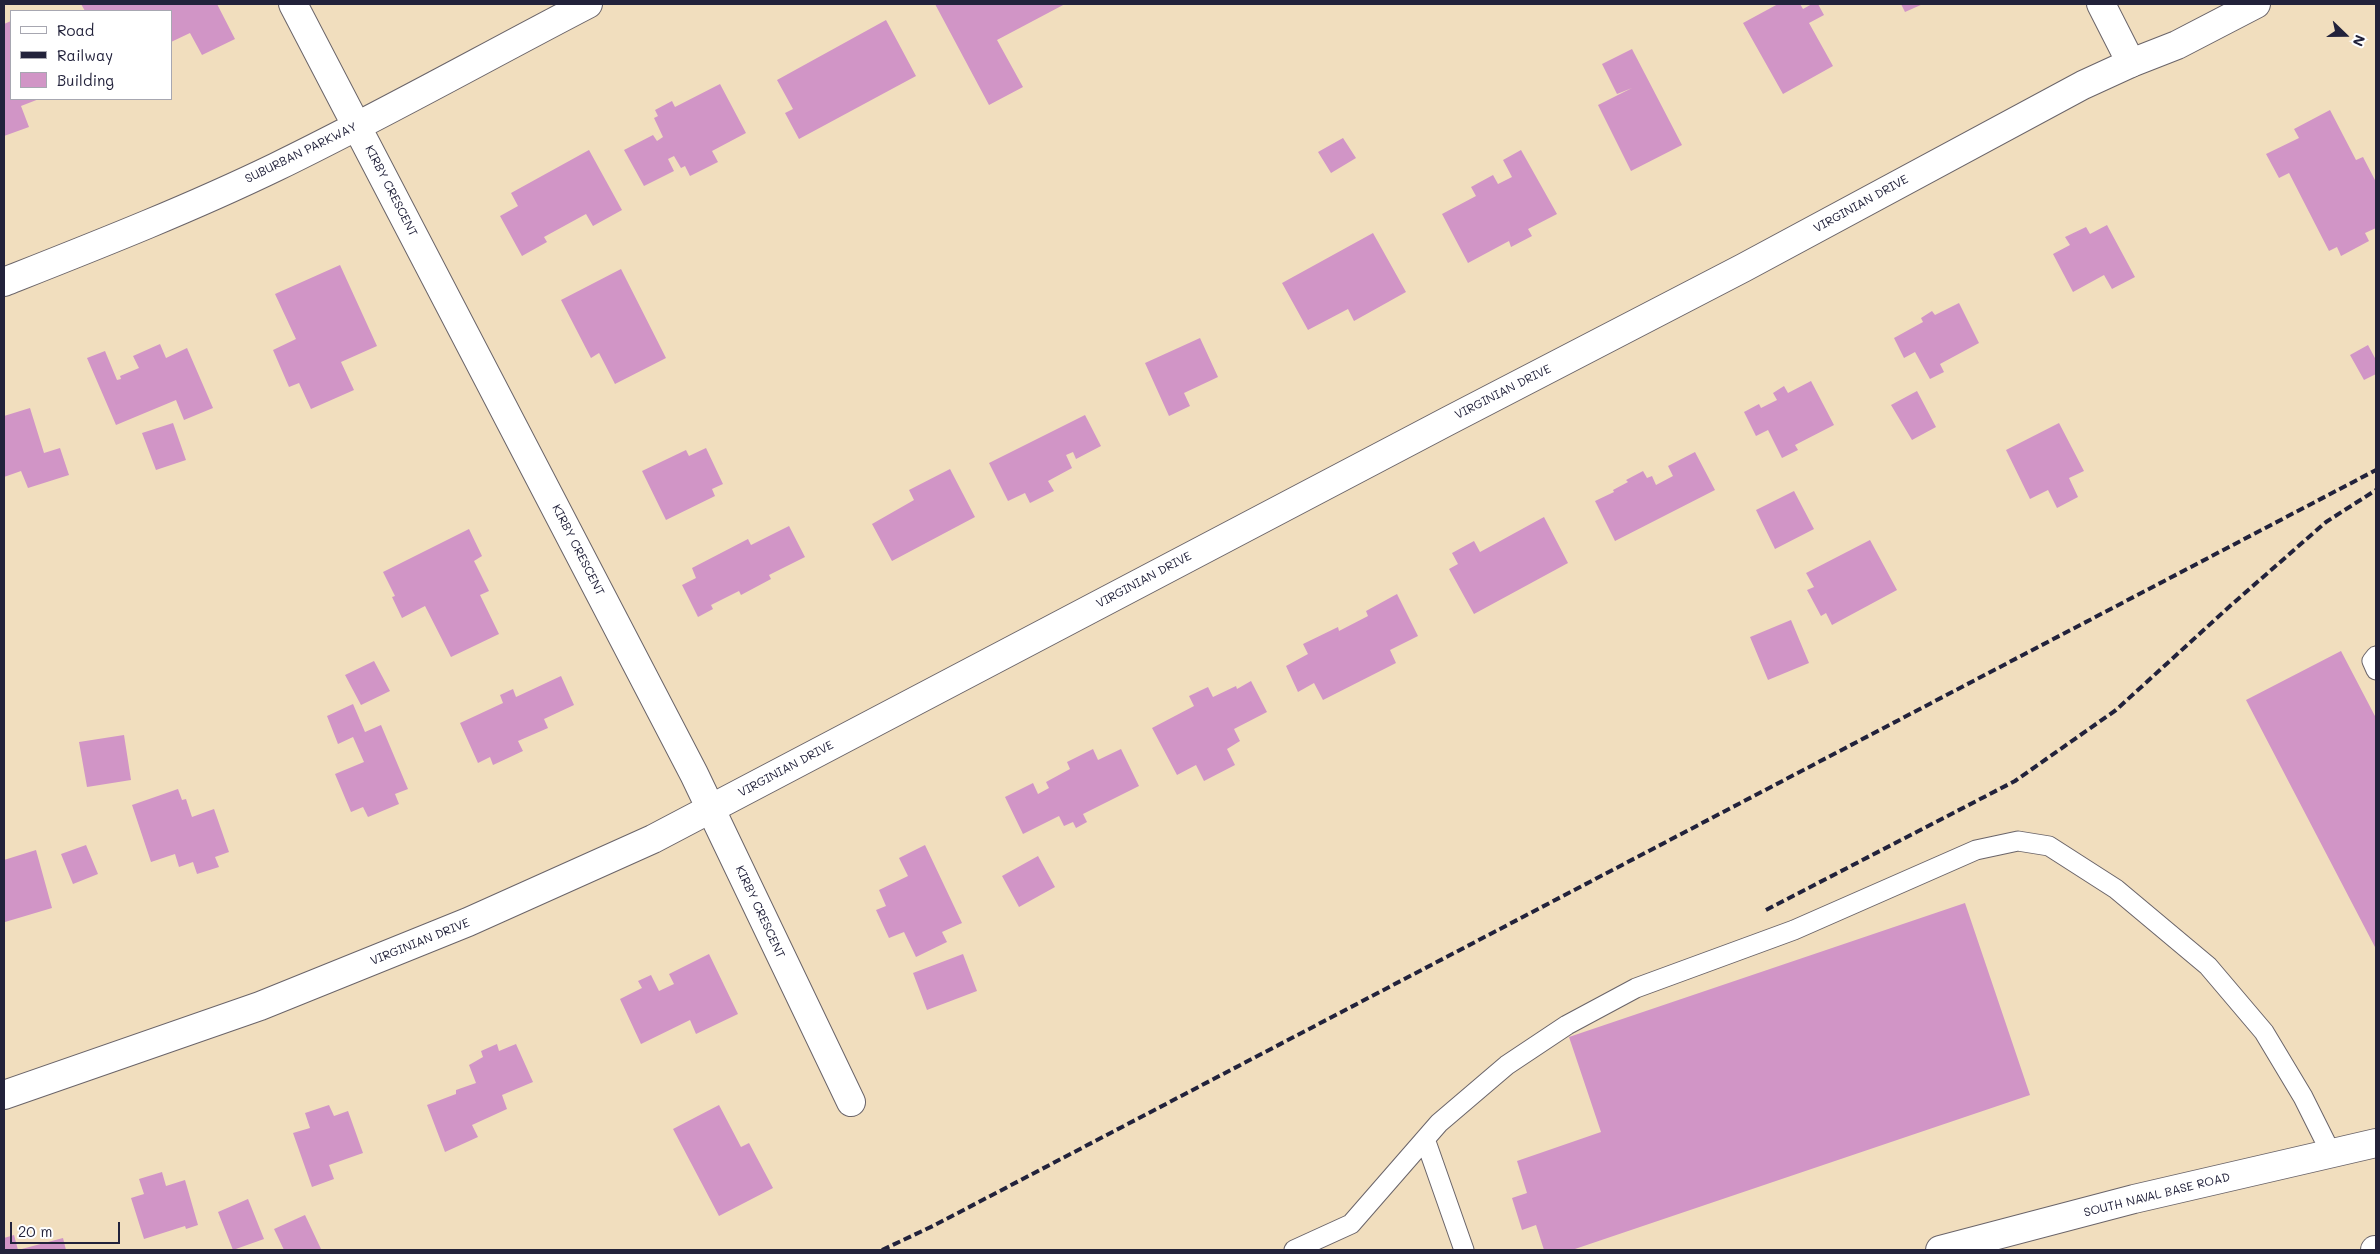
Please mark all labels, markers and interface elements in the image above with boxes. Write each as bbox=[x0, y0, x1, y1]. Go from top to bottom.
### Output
legend bbox=[10, 10, 172, 100]
north arrow bbox=[2320, 10, 2370, 60]
text: Road bbox=[57, 20, 94, 40]
text: N bbox=[2349, 32, 2370, 49]
text: Railway bbox=[57, 45, 113, 65]
text: Building bbox=[57, 70, 114, 90]
street label: SUBURBAN PARKWAY bbox=[243, 120, 359, 186]
street label: KIRBY CRESCENT bbox=[362, 143, 420, 239]
street label: VIRGINIAN DRIVE bbox=[1811, 172, 1911, 236]
street label: VIRGINIAN DRIVE bbox=[1453, 362, 1553, 422]
street label: KIRBY CRESCENT bbox=[549, 502, 607, 598]
street label: VIRGINIAN DRIVE bbox=[1094, 549, 1194, 611]
street label: VIRGINIAN DRIVE bbox=[736, 738, 836, 800]
street label: KIRBY CRESCENT bbox=[732, 864, 788, 960]
street label: VIRGINIAN DRIVE bbox=[368, 916, 472, 968]
street label: SOUTH NAVAL BASE ROAD bbox=[2082, 1170, 2232, 1220]
scale bar bbox=[12, 1212, 122, 1244]
text: 20 m bbox=[18, 1221, 52, 1241]

